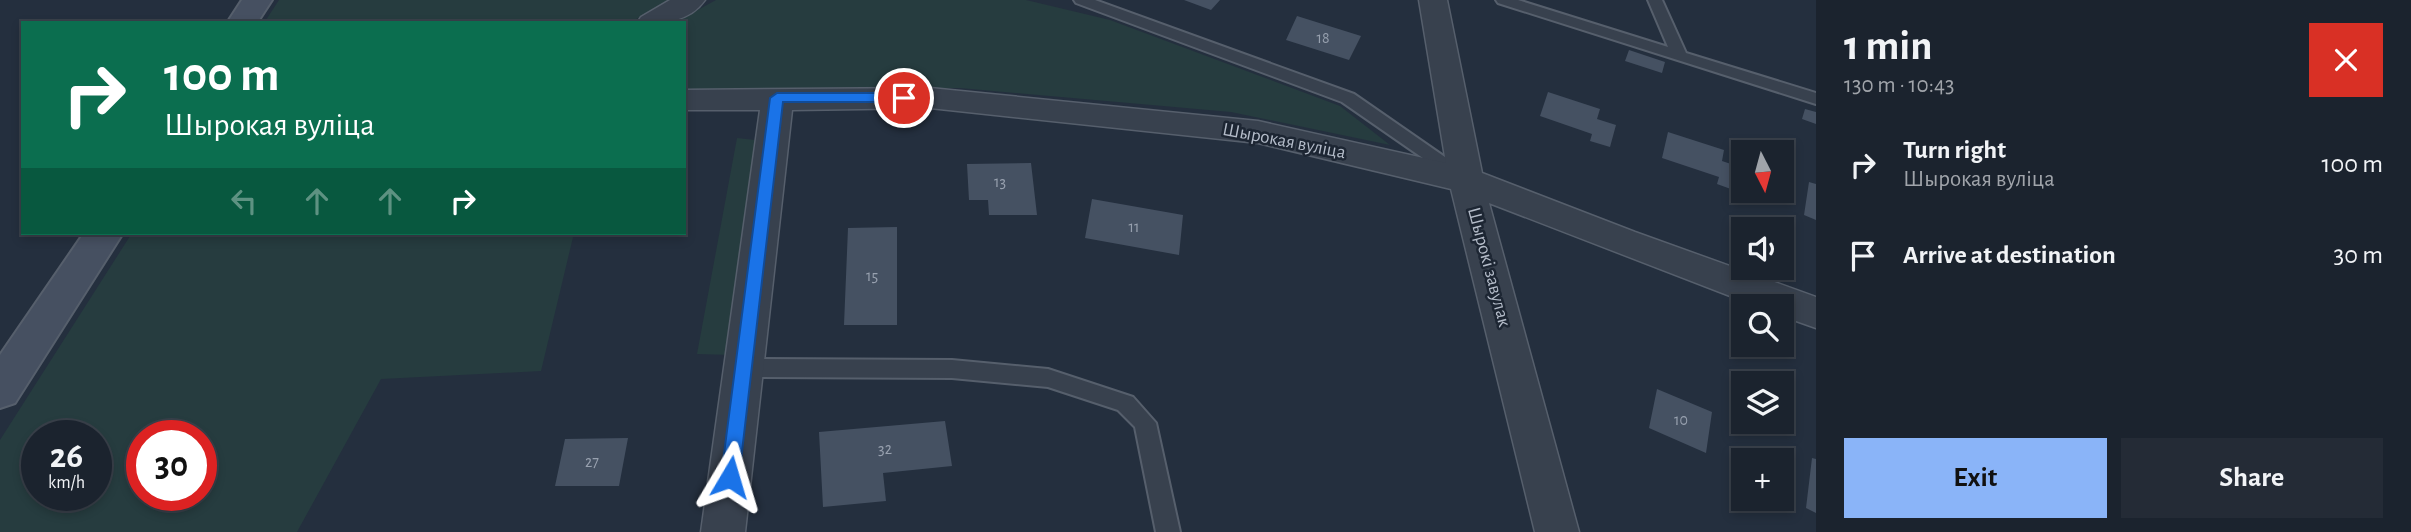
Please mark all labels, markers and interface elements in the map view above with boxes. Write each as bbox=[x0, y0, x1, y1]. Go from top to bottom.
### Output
button: close bbox=[2309, 23, 2383, 97]
text: 1 min bbox=[1844, 25, 1933, 67]
house number: 18 bbox=[1316, 30, 1330, 46]
icon: right bbox=[49, 49, 140, 140]
text: 100 m bbox=[164, 51, 280, 100]
pin bbox=[874, 68, 934, 128]
text: 130 m · 10:43 bbox=[1844, 74, 1954, 97]
icon: arrive bbox=[885, 79, 923, 117]
text: Шырокая вуліца bbox=[164, 109, 375, 141]
street label: Шырокая вуліца bbox=[1221, 120, 1348, 162]
text: Turn right bbox=[1903, 137, 2006, 163]
north arrow bbox=[1731, 140, 1794, 203]
map controls bbox=[1731, 140, 1794, 511]
icon: right bbox=[1844, 146, 1882, 184]
text: 100 m bbox=[2322, 151, 2383, 177]
text: Шырокая вуліца bbox=[1903, 168, 2055, 191]
house number: 13 bbox=[994, 174, 1006, 190]
icon: left bbox=[225, 182, 263, 220]
icon: ahead bbox=[298, 182, 336, 220]
icon: ahead bbox=[371, 182, 409, 220]
icon: right bbox=[444, 182, 482, 220]
street label: Шырокі завулак bbox=[1464, 205, 1514, 329]
button: sound bbox=[1731, 217, 1794, 280]
house number: 11 bbox=[1128, 219, 1140, 235]
icon: arrive bbox=[1844, 237, 1882, 275]
text: Arrive at destination bbox=[1903, 242, 2116, 268]
text: 30 m bbox=[2333, 242, 2383, 268]
house number: 15 bbox=[866, 268, 878, 284]
button: search bbox=[1731, 294, 1794, 357]
button: layers bbox=[1731, 371, 1794, 434]
house number: 10 bbox=[1674, 412, 1688, 428]
speed limit sign: 30 bbox=[126, 420, 217, 511]
button: Exit bbox=[1844, 438, 2107, 518]
button: Share bbox=[2121, 438, 2383, 518]
text: 26 bbox=[50, 439, 83, 474]
position arrow bbox=[693, 440, 767, 514]
house number: 32 bbox=[878, 441, 892, 457]
button: + bbox=[1731, 448, 1794, 511]
house number: 27 bbox=[585, 454, 599, 470]
text: km/h bbox=[48, 474, 85, 492]

